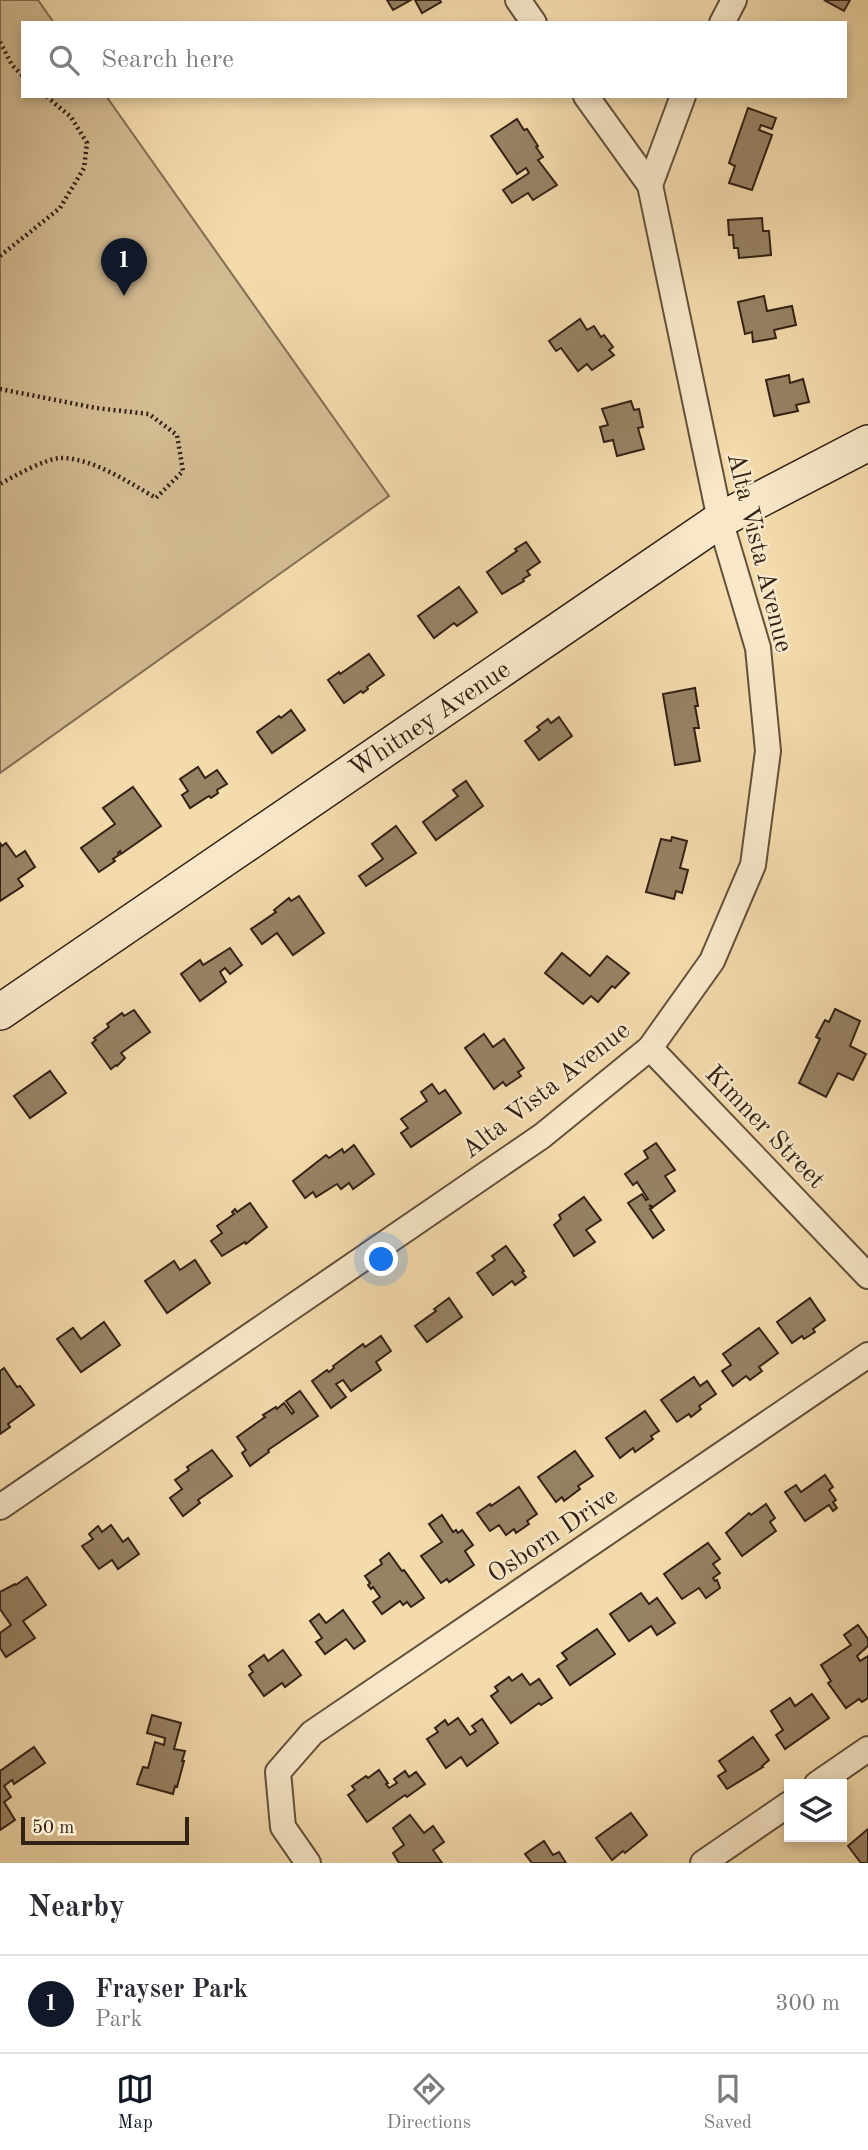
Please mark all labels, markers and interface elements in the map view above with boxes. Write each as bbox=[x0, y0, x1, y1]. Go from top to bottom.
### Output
search box bbox=[21, 21, 847, 98]
icon: search bbox=[45, 41, 83, 79]
text: Search here bbox=[101, 47, 234, 73]
pin: 1 bbox=[101, 238, 147, 296]
street label: Alta Vista Avenue bbox=[722, 450, 796, 655]
street label: Whitney Avenue bbox=[345, 656, 515, 783]
street label: Alta Vista Avenue bbox=[457, 1017, 635, 1164]
street label: Kimner Street bbox=[700, 1061, 830, 1194]
your location bbox=[364, 1242, 398, 1276]
street label: Osborn Drive bbox=[484, 1483, 623, 1588]
map controls bbox=[784, 1779, 847, 1842]
button: layers bbox=[784, 1779, 847, 1842]
scale bar bbox=[21, 1814, 189, 1846]
text: 50 m bbox=[32, 1819, 74, 1838]
text: Nearby bbox=[28, 1893, 125, 1923]
text: Frayser Park bbox=[95, 1977, 248, 2003]
text: 1 bbox=[44, 1992, 58, 2015]
text: 300 m bbox=[775, 1992, 840, 2015]
text: Park bbox=[95, 2008, 142, 2031]
tab: Map bbox=[116, 2070, 154, 2135]
tab: Directions bbox=[387, 2070, 471, 2135]
tab: Saved bbox=[703, 2070, 752, 2135]

